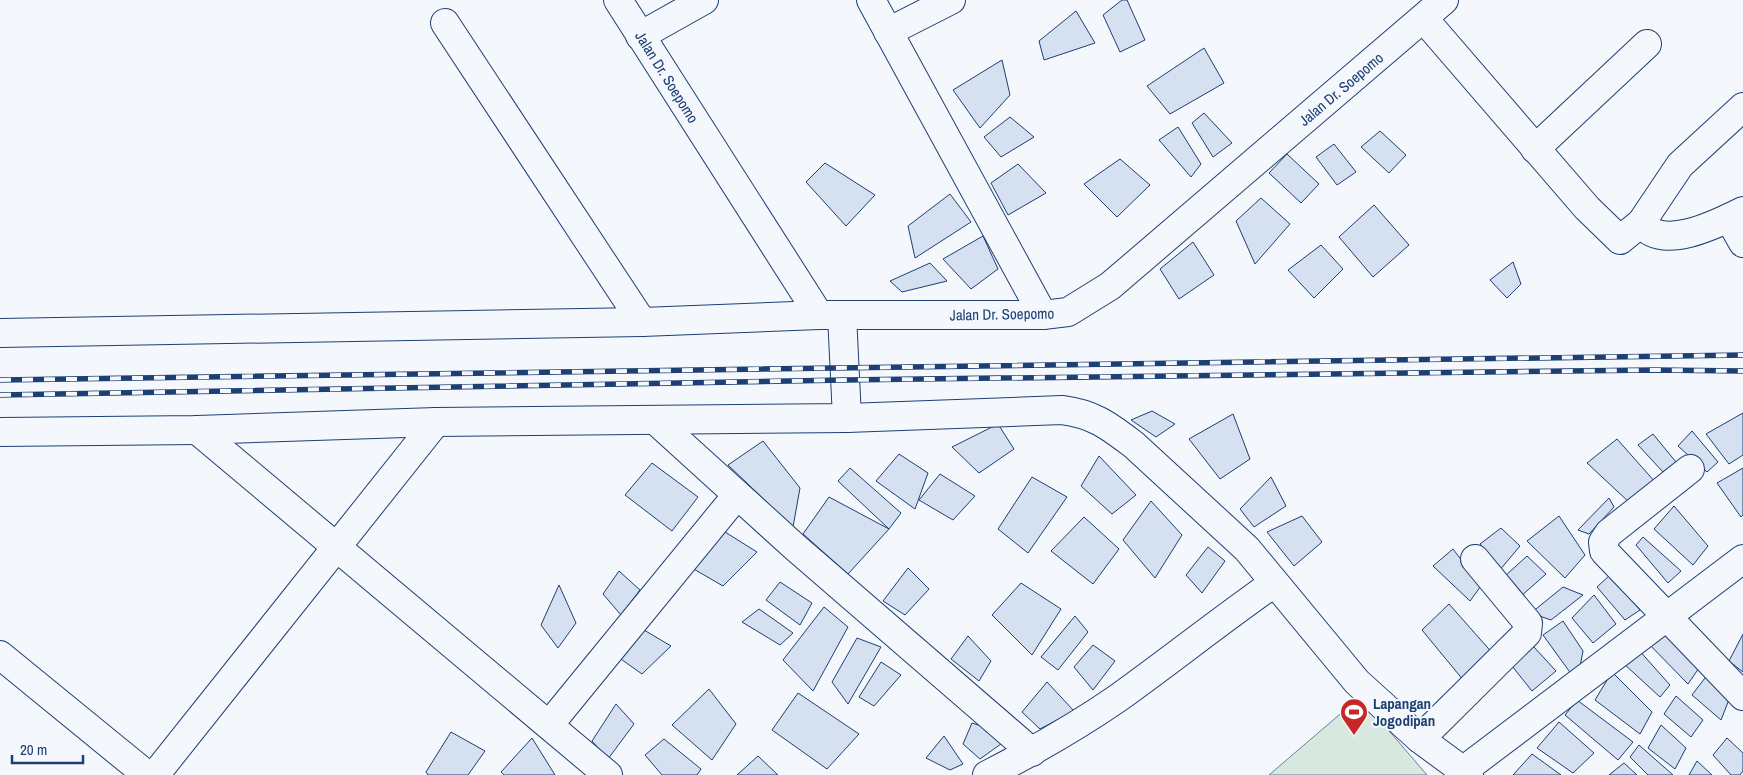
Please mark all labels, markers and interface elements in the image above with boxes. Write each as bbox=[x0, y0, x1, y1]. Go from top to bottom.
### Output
street label: Jalan Dr. Soepomo bbox=[630, 27, 704, 127]
street label: Jalan Dr. Soepomo bbox=[1294, 47, 1388, 131]
street label: Jalan Dr. Soepomo bbox=[950, 303, 1055, 325]
place label: Lapangan Jogodipan bbox=[1373, 693, 1435, 731]
sports icon: Lapangan Jogodipan bbox=[1339, 697, 1369, 736]
scale bar bbox=[12, 732, 84, 764]
text: 20 m bbox=[20, 739, 47, 760]

